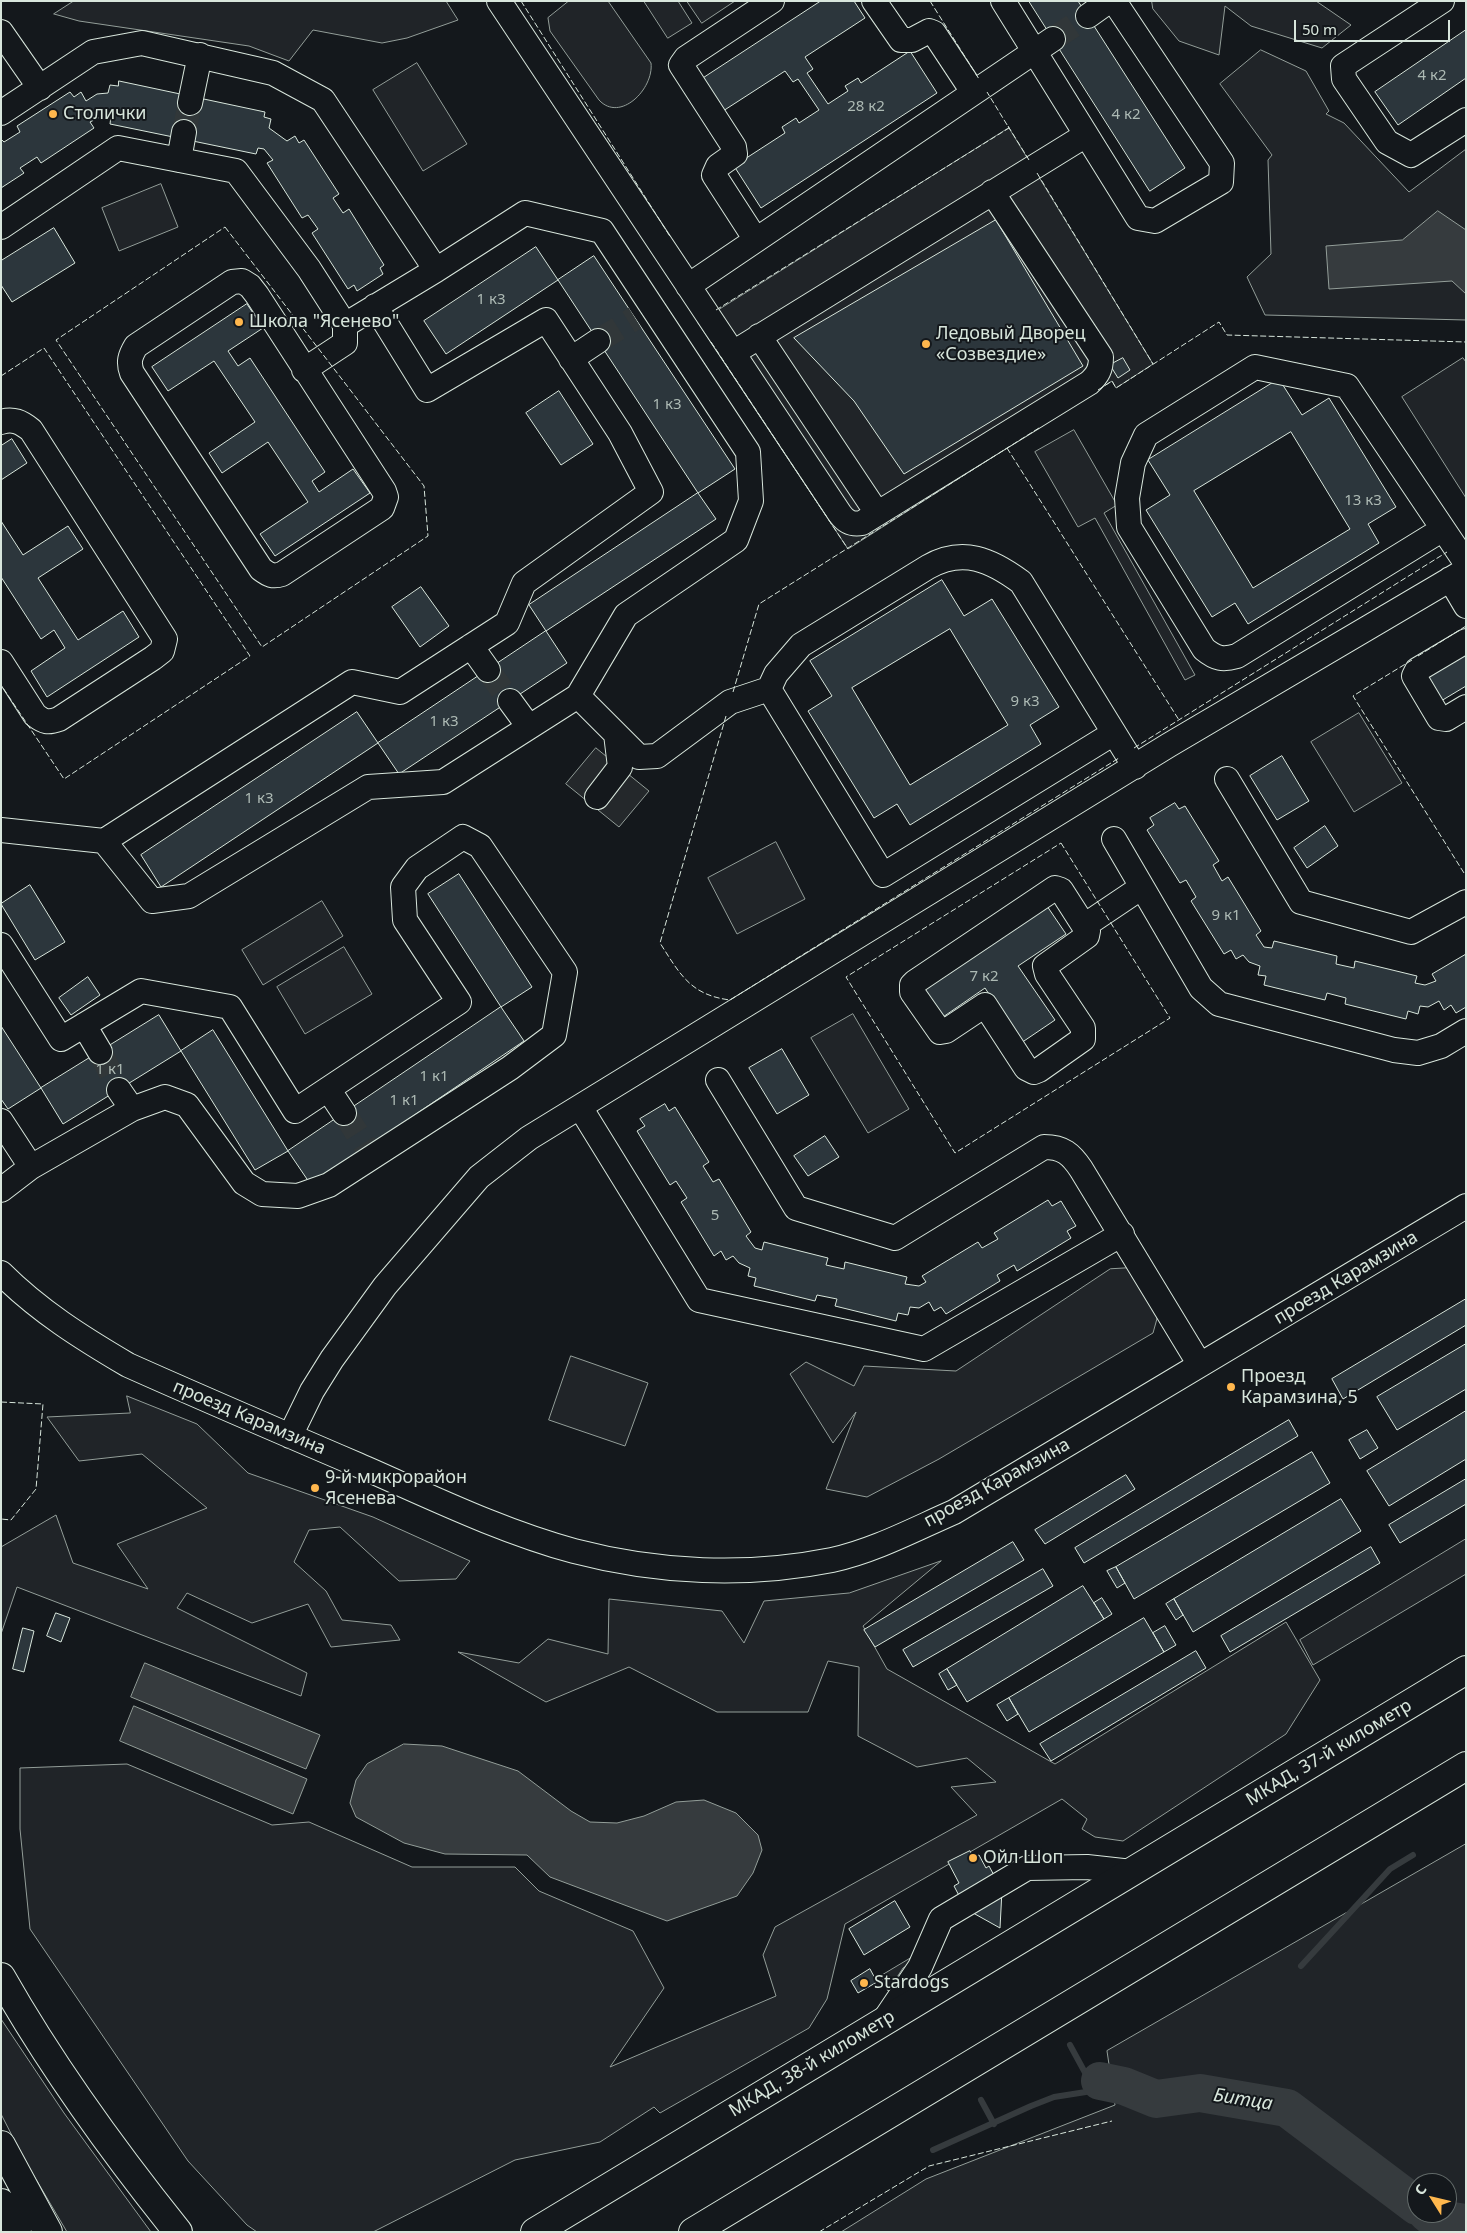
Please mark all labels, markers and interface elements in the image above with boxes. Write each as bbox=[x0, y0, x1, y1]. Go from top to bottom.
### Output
scale bar bbox=[1297, 10, 1453, 42]
text: 50 m bbox=[1302, 19, 1337, 39]
house number: 4 к2 bbox=[1417, 67, 1447, 85]
house number: 28 к2 bbox=[847, 98, 885, 116]
place label: Столички bbox=[63, 103, 146, 125]
house number: 4 к2 bbox=[1111, 106, 1141, 124]
marker: Столички bbox=[47, 108, 59, 120]
house number: 1 к3 bbox=[476, 291, 506, 309]
place label: Школа "Ясенево" bbox=[249, 311, 399, 333]
marker: Школа "Ясенево" bbox=[233, 316, 245, 328]
place label: Ледовый Дворец «Созвездие» bbox=[936, 323, 1085, 366]
marker: Ледовый Дворец «Созвездие» bbox=[920, 338, 932, 350]
house number: 1 к3 bbox=[652, 396, 682, 414]
house number: 13 к3 bbox=[1344, 492, 1382, 510]
house number: 9 к3 bbox=[1010, 693, 1040, 711]
house number: 1 к3 bbox=[429, 713, 459, 731]
house number: 1 к3 bbox=[244, 790, 274, 808]
house number: 9 к1 bbox=[1211, 907, 1241, 925]
house number: 7 к2 bbox=[969, 968, 999, 986]
house number: 1 к1 bbox=[95, 1061, 125, 1079]
house number: 1 к1 bbox=[419, 1068, 449, 1086]
house number: 1 к1 bbox=[389, 1092, 419, 1110]
house number: 5 bbox=[711, 1207, 719, 1225]
street label: проезд Карамзина bbox=[1270, 1227, 1422, 1329]
place label: Проезд Карамзина, 5 bbox=[1241, 1366, 1358, 1408]
street label: проезд Карамзина bbox=[169, 1376, 329, 1460]
marker: Проезд Карамзина, 5 bbox=[1225, 1381, 1237, 1393]
street label: проезд Карамзина bbox=[920, 1434, 1074, 1532]
place label: 9-й микрорайон Ясенева bbox=[325, 1467, 467, 1510]
marker: 9-й микрорайон Ясенева bbox=[309, 1482, 321, 1494]
street label: МКАД, 37-й километр bbox=[1242, 1695, 1416, 1811]
place label: Ойл Шоп bbox=[983, 1847, 1063, 1869]
marker: Ойл Шоп bbox=[967, 1852, 979, 1864]
place label: Stardogs bbox=[874, 1972, 949, 1994]
marker: Stardogs bbox=[858, 1977, 870, 1989]
street label: МКАД, 38-й километр bbox=[725, 2006, 899, 2122]
water label: Битца bbox=[1212, 2084, 1274, 2116]
north arrow bbox=[1407, 2173, 1457, 2223]
text: С bbox=[1410, 2180, 1431, 2199]

